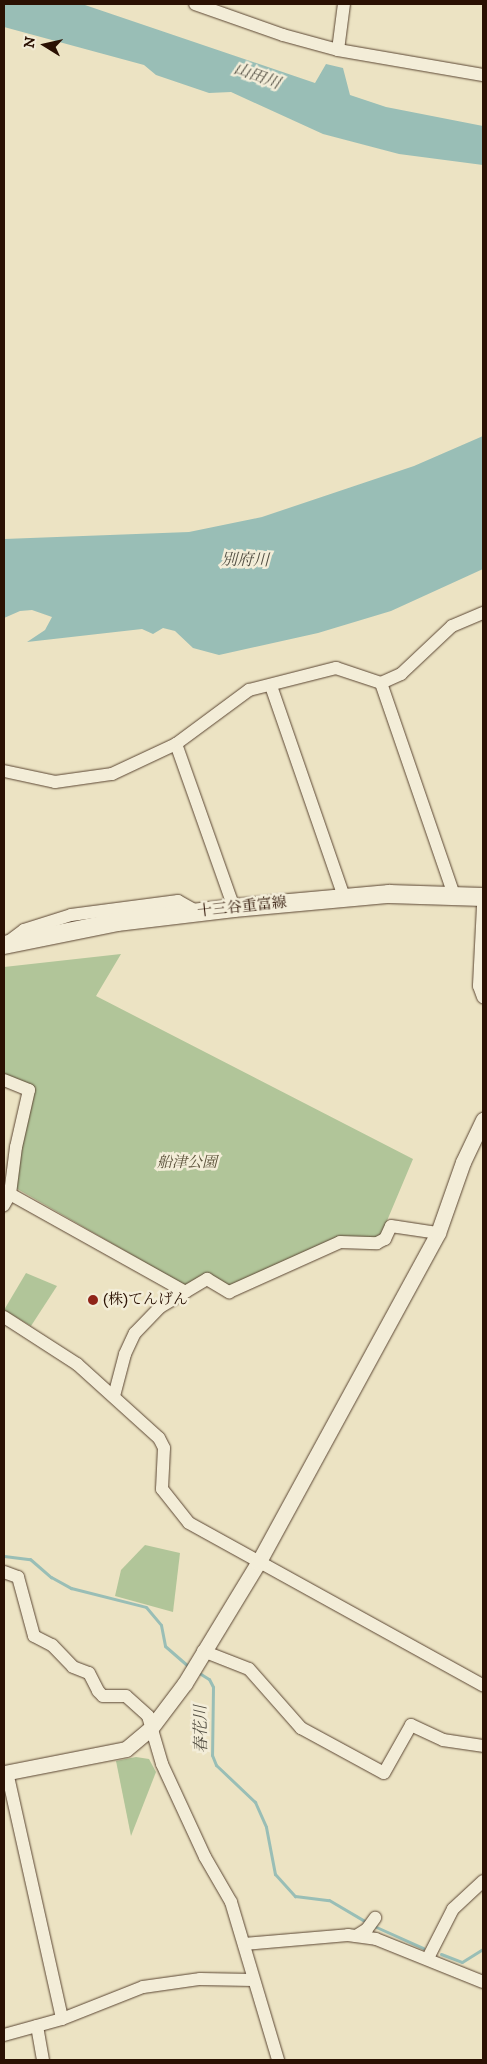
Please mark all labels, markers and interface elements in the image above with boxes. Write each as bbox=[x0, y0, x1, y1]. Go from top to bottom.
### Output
north arrow bbox=[20, 20, 70, 70]
text: N bbox=[20, 35, 40, 50]
water label: 山田川 bbox=[231, 59, 283, 93]
water label: 別府川 bbox=[221, 550, 269, 570]
street label: 十三谷重富線 bbox=[196, 893, 288, 921]
park label: 船津公園 bbox=[157, 1154, 217, 1172]
place label: (株)てんげん bbox=[103, 1291, 188, 1309]
marker: (株)てんげん bbox=[87, 1294, 99, 1306]
water label: 春花川 bbox=[191, 1705, 211, 1753]

